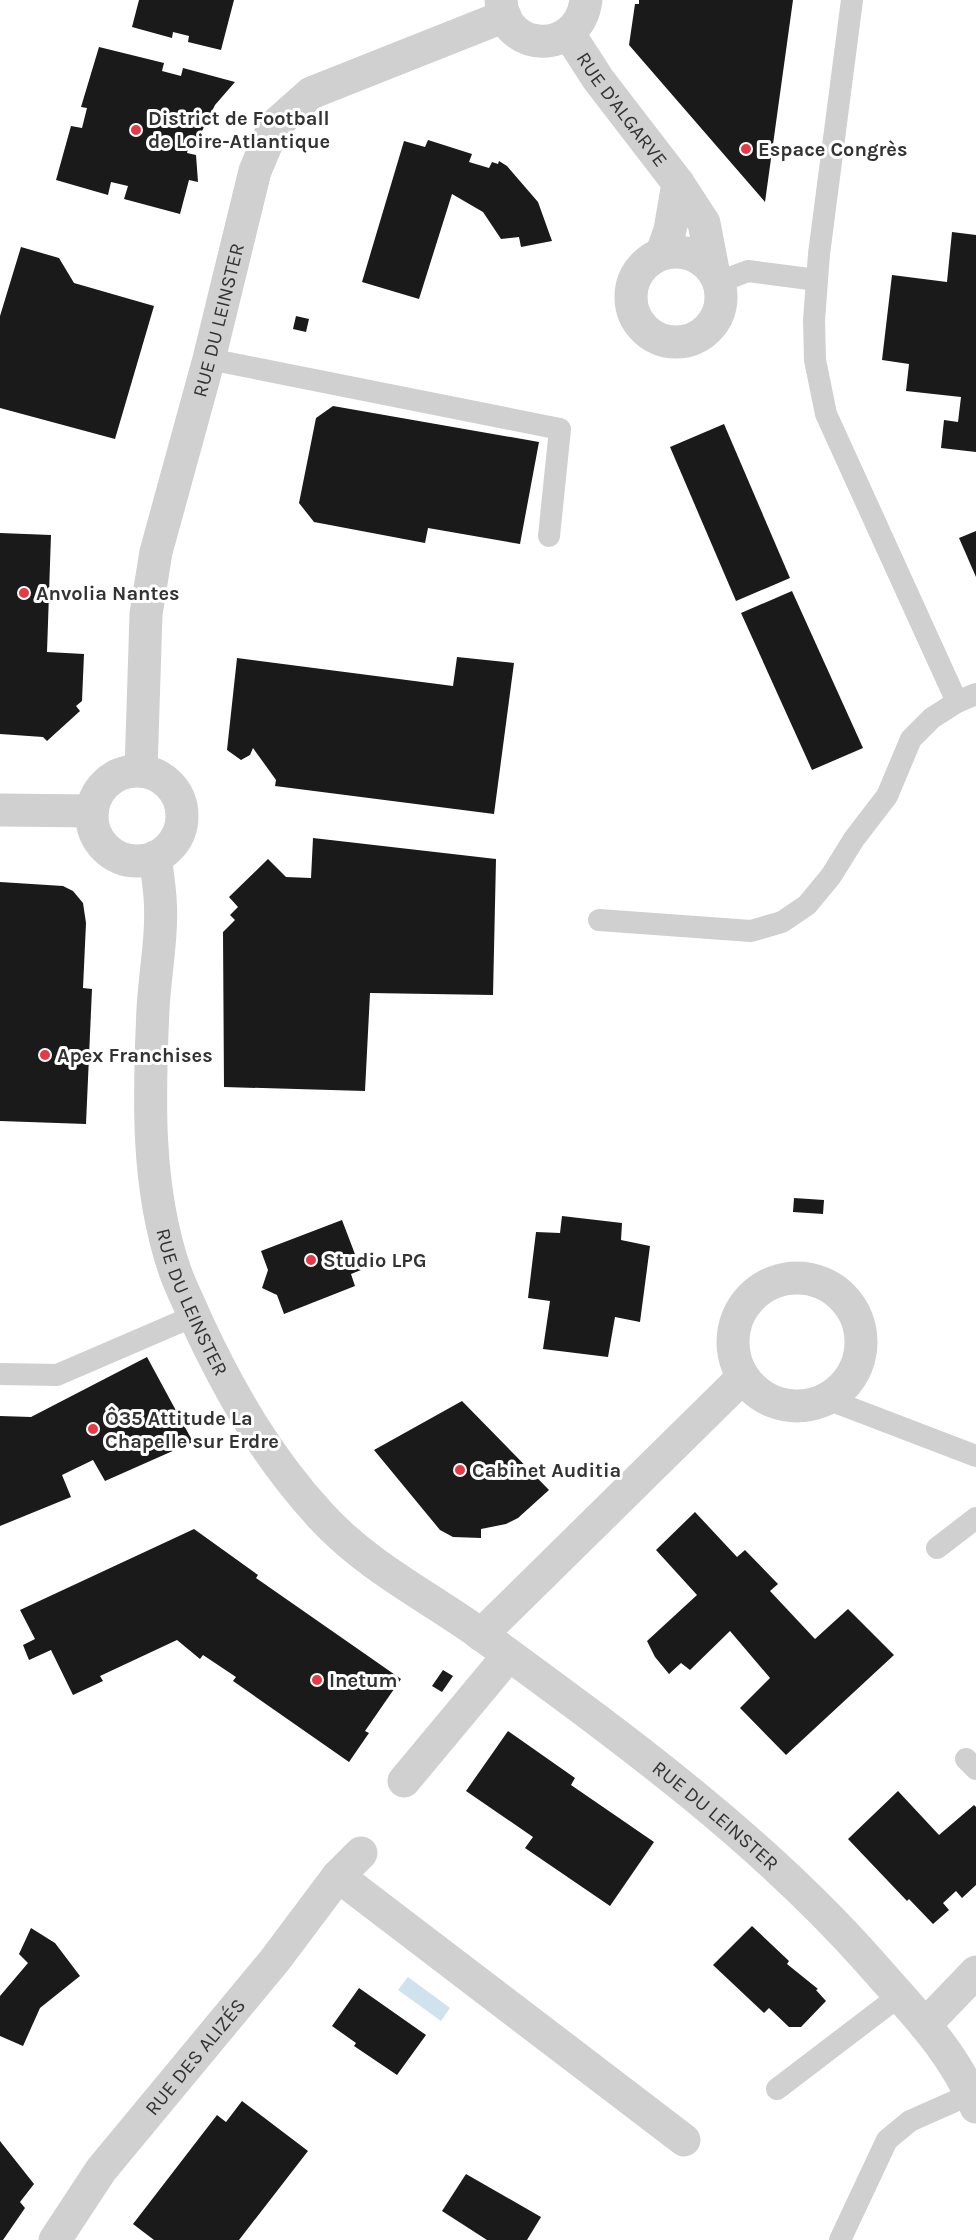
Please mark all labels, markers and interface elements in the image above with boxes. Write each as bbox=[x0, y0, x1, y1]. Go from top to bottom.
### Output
street label: RUE D'ALGARVE bbox=[572, 48, 672, 171]
place label: District de Football de Loire-Atlantique bbox=[148, 107, 330, 153]
marker: District de Football de Loire-Atlantique bbox=[129, 123, 143, 137]
place label: Espace Congrès bbox=[758, 138, 908, 161]
marker: Espace Congrès bbox=[739, 142, 753, 156]
street label: RUE DU LEINSTER bbox=[188, 241, 249, 400]
place label: Anvolia Nantes bbox=[36, 582, 180, 605]
marker: Anvolia Nantes bbox=[17, 586, 31, 600]
place label: Apex Franchises bbox=[57, 1044, 213, 1067]
marker: Apex Franchises bbox=[38, 1048, 52, 1062]
street label: RUE DU LEINSTER bbox=[151, 1226, 233, 1380]
place label: Studio LPG bbox=[323, 1249, 426, 1272]
marker: Studio LPG bbox=[304, 1253, 318, 1267]
place label: Ô35 Attitude La Chapelle sur Erdre bbox=[105, 1406, 279, 1453]
marker: Ô35 Attitude La Chapelle sur Erdre bbox=[86, 1422, 100, 1436]
place label: Cabinet Auditia bbox=[472, 1459, 621, 1482]
marker: Cabinet Auditia bbox=[453, 1463, 467, 1477]
place label: Inetum bbox=[329, 1669, 398, 1692]
marker: Inetum bbox=[310, 1673, 324, 1687]
street label: RUE DU LEINSTER bbox=[648, 1756, 783, 1875]
street label: RUE DES ALIZÉS bbox=[140, 1994, 250, 2120]

